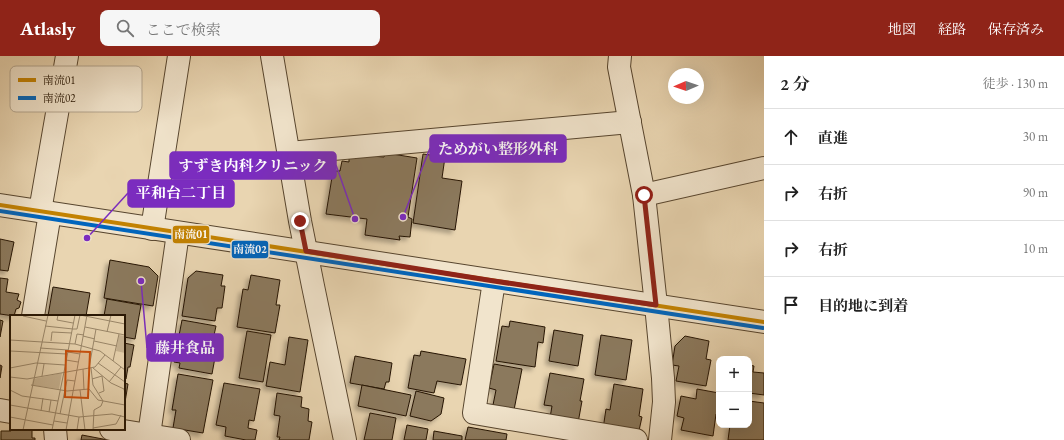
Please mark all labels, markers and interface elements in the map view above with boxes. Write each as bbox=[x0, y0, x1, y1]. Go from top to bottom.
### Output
search box bbox=[100, 10, 380, 46]
text: Atlasly bbox=[20, 16, 76, 41]
icon: search bbox=[114, 17, 136, 39]
text: ここで検索 bbox=[146, 20, 221, 39]
text: 地図 bbox=[888, 20, 916, 38]
text: 経路 bbox=[938, 20, 966, 38]
text: 保存済み bbox=[988, 20, 1044, 38]
legend bbox=[10, 66, 142, 112]
north arrow bbox=[668, 68, 704, 104]
text: 南流01 bbox=[43, 73, 76, 87]
text: 2 分 bbox=[780, 73, 810, 95]
text: 徒歩 · 130 m bbox=[983, 75, 1048, 92]
text: 南流02 bbox=[43, 91, 76, 105]
icon: ahead bbox=[780, 126, 802, 148]
text: 直進 bbox=[818, 128, 848, 147]
text: 30 m bbox=[1023, 128, 1048, 145]
callout: ためがい整形外科 bbox=[430, 135, 566, 162]
text: ためがい整形外科 bbox=[438, 139, 558, 158]
callout: すずき内科クリニック bbox=[170, 152, 336, 179]
text: すずき内科クリニック bbox=[178, 156, 328, 175]
callout: 平和台二丁目 bbox=[128, 180, 234, 207]
icon: right bbox=[780, 182, 802, 204]
text: 平和台二丁目 bbox=[136, 183, 226, 202]
text: 右折 bbox=[818, 184, 848, 203]
text: 90 m bbox=[1023, 184, 1048, 201]
route start bbox=[635, 186, 653, 204]
route end bbox=[291, 212, 309, 230]
line badge: 南流01 bbox=[172, 225, 210, 244]
text: 南流01 bbox=[174, 227, 208, 241]
icon: right bbox=[780, 238, 802, 260]
line badge: 南流02 bbox=[231, 240, 269, 259]
text: 右折 bbox=[818, 240, 848, 259]
text: 10 m bbox=[1023, 240, 1048, 257]
text: 南流02 bbox=[233, 242, 267, 256]
icon: arrive bbox=[780, 294, 802, 316]
text: 目的地に到着 bbox=[818, 296, 908, 315]
inset map bbox=[10, 315, 125, 430]
callout: 藤井食品 bbox=[147, 334, 223, 361]
text: 藤井食品 bbox=[155, 338, 215, 357]
map controls bbox=[716, 356, 752, 428]
button: + bbox=[716, 356, 752, 392]
button: − bbox=[716, 392, 752, 428]

